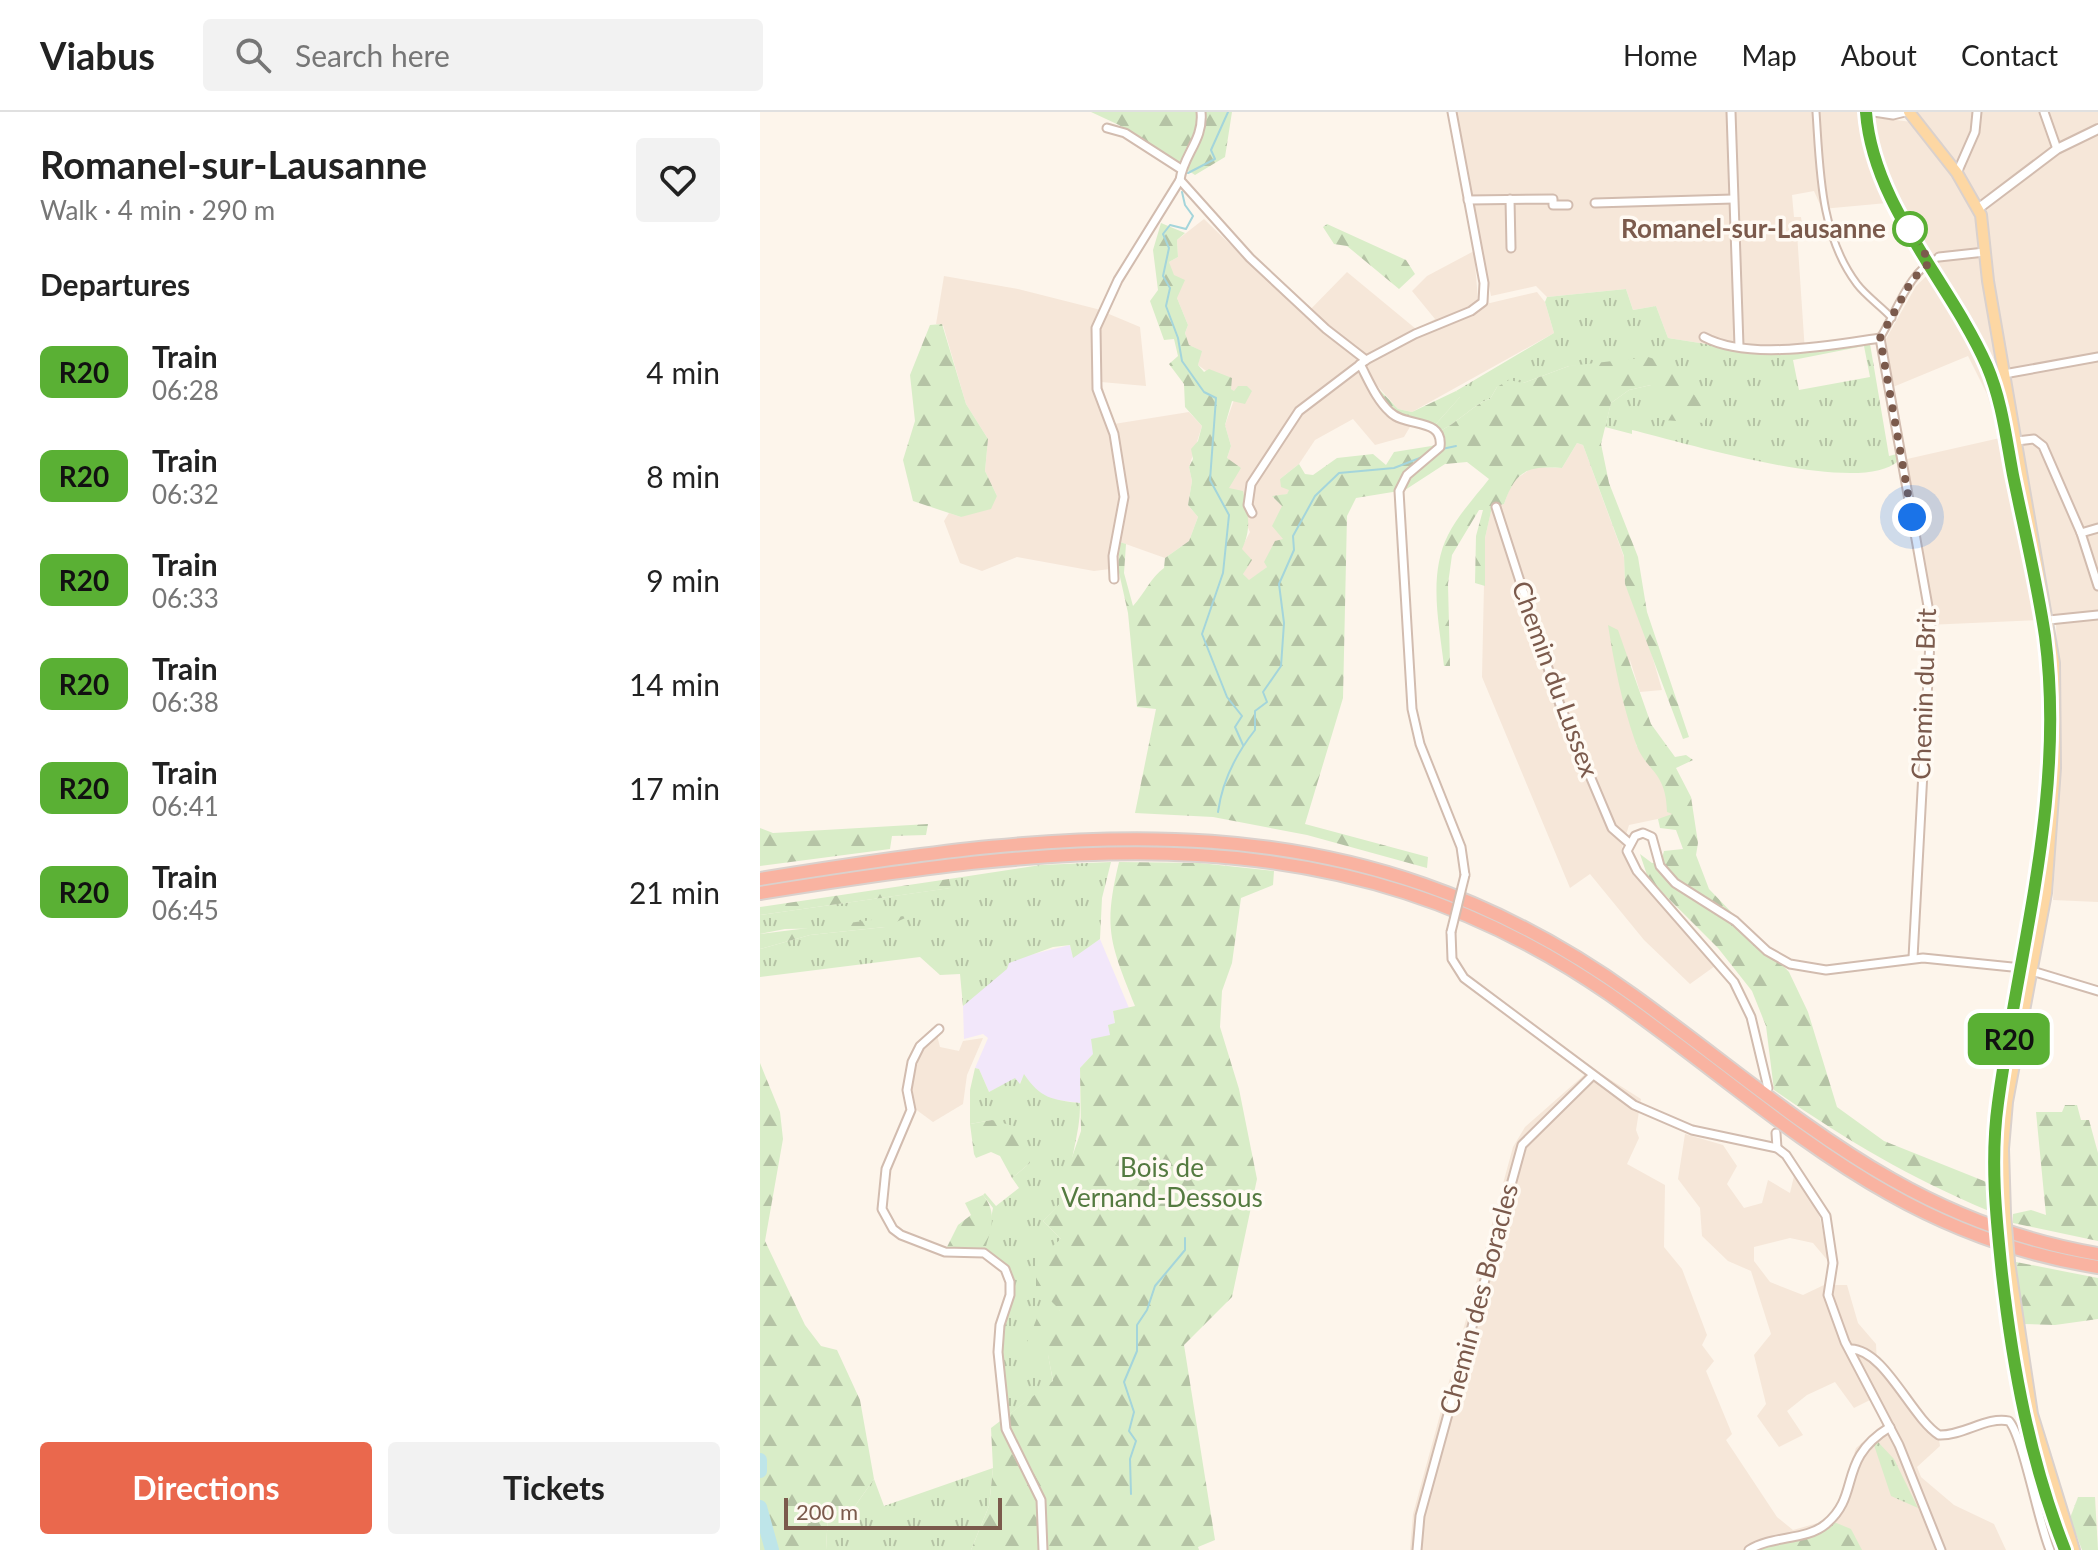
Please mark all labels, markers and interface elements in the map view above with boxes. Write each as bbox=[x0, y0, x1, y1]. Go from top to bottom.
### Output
search box bbox=[203, 19, 763, 91]
text: Viabus bbox=[40, 32, 155, 78]
icon: search bbox=[231, 33, 275, 77]
text: Search here bbox=[295, 37, 450, 73]
text: Home bbox=[1623, 38, 1698, 72]
text: Map bbox=[1742, 38, 1797, 72]
text: About bbox=[1841, 38, 1917, 72]
text: Contact bbox=[1961, 38, 2058, 72]
button: heart bbox=[636, 138, 720, 222]
text: Romanel-sur-Lausanne bbox=[40, 141, 427, 187]
text: Walk · 4 min · 290 m bbox=[40, 194, 275, 226]
place label: Romanel-sur-Lausanne bbox=[1621, 212, 1886, 244]
marker: Romanel-sur-Lausanne bbox=[1893, 212, 1927, 246]
text: Departures bbox=[40, 266, 190, 302]
text: Train bbox=[152, 338, 218, 374]
text: 4 min bbox=[646, 354, 720, 390]
text: R20 bbox=[59, 355, 109, 389]
text: 06:28 bbox=[152, 374, 219, 406]
text: Train bbox=[152, 442, 218, 478]
text: 8 min bbox=[646, 458, 720, 494]
text: R20 bbox=[59, 459, 109, 493]
text: 06:32 bbox=[152, 478, 219, 510]
your location bbox=[1892, 497, 1932, 537]
text: Train bbox=[152, 546, 218, 582]
text: 9 min bbox=[646, 562, 720, 598]
text: R20 bbox=[59, 563, 109, 597]
street label: Chemin du Lussex bbox=[1506, 576, 1606, 781]
text: 06:33 bbox=[152, 582, 219, 614]
street label: Chemin du Brit bbox=[1904, 607, 1942, 780]
text: Train bbox=[152, 650, 218, 686]
text: 14 min bbox=[629, 666, 720, 702]
text: R20 bbox=[59, 667, 109, 701]
text: 06:38 bbox=[152, 686, 219, 718]
text: Train bbox=[152, 754, 218, 790]
text: 17 min bbox=[629, 770, 720, 806]
text: R20 bbox=[59, 771, 109, 805]
text: 06:41 bbox=[152, 790, 219, 822]
text: Train bbox=[152, 858, 218, 894]
text: 21 min bbox=[629, 874, 720, 910]
text: R20 bbox=[59, 875, 109, 909]
text: 06:45 bbox=[152, 894, 219, 926]
line badge: R20 bbox=[1963, 1013, 2055, 1065]
text: R20 bbox=[1984, 1022, 2034, 1056]
park label: Bois de Vernand-Dessous bbox=[1061, 1151, 1263, 1213]
street label: Chemin des Boracles bbox=[1432, 1180, 1524, 1418]
button: Directions bbox=[40, 1442, 372, 1534]
button: Tickets bbox=[388, 1442, 720, 1534]
scale bar bbox=[784, 1494, 1002, 1530]
text: 200 m bbox=[796, 1498, 858, 1525]

